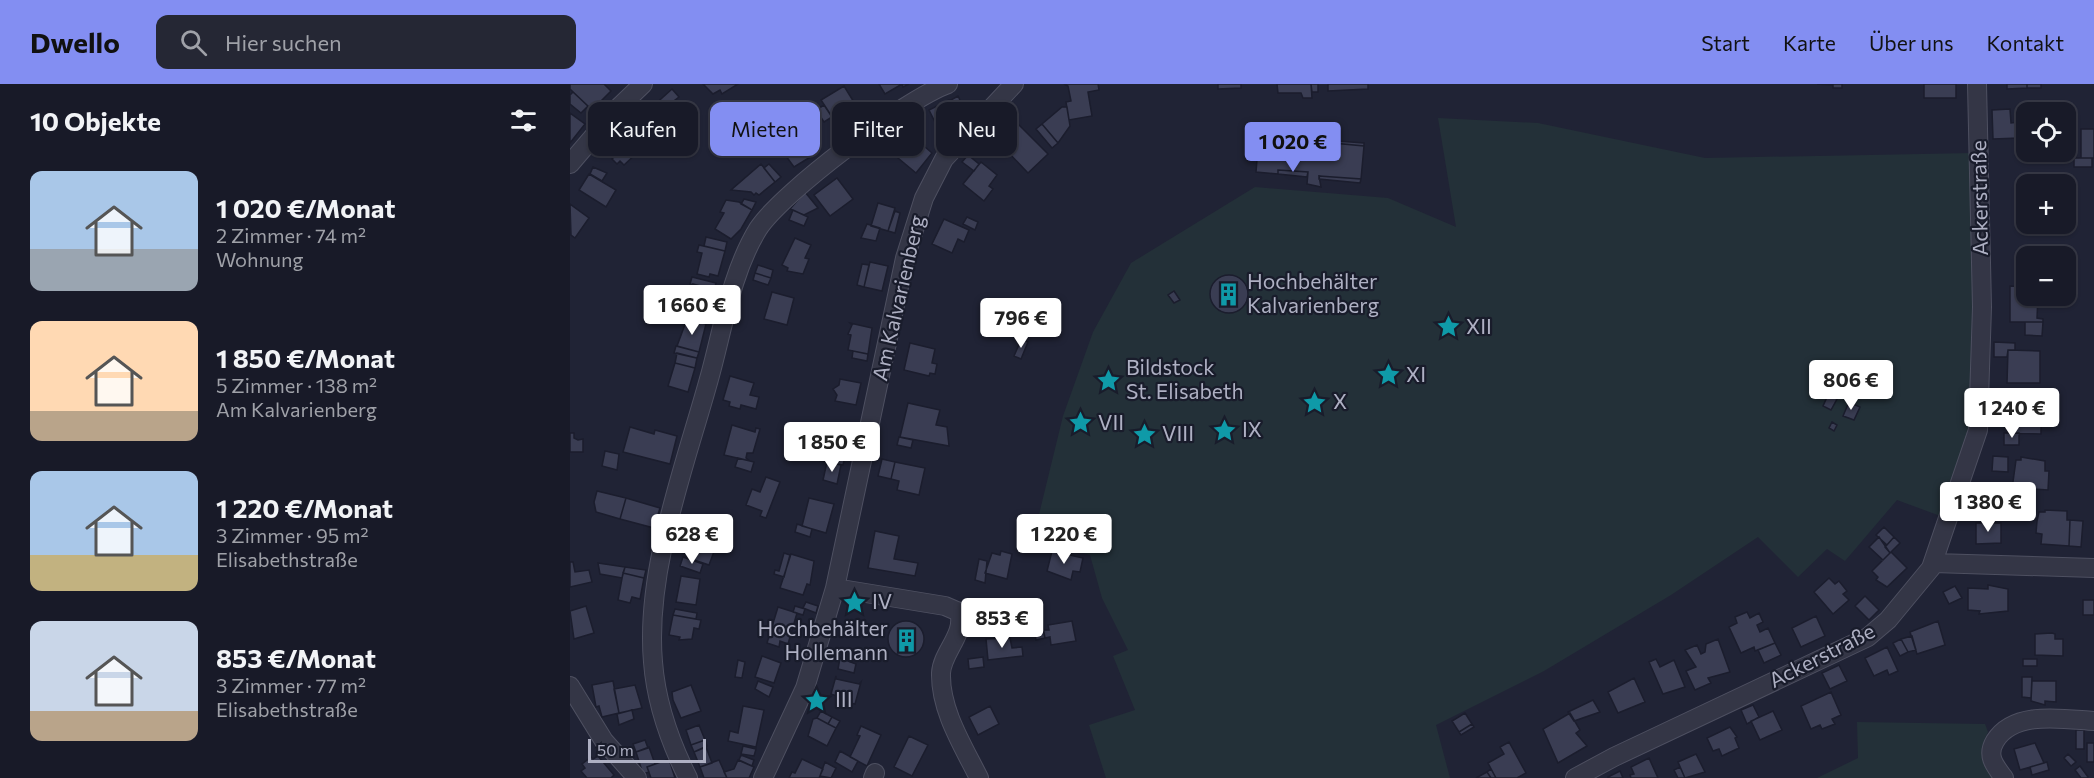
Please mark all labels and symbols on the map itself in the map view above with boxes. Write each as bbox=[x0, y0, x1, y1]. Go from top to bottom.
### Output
pin: 1 020 € bbox=[1238, 122, 1348, 173]
street label: Ackerstraße bbox=[1965, 140, 1992, 256]
street label: Am Kalvarienberg bbox=[866, 213, 929, 383]
place label: Hochbehälter Kalvarienberg bbox=[1247, 268, 1379, 317]
building icon: Hochbehälter Kalvarienberg bbox=[1216, 281, 1242, 307]
pin: 1 660 € bbox=[637, 285, 747, 336]
pin: 796 € bbox=[979, 298, 1063, 349]
place label: XII bbox=[1466, 313, 1492, 338]
place icon: XII bbox=[1435, 314, 1461, 340]
place label: Bildstock St. Elisabeth bbox=[1126, 354, 1243, 403]
pin: 806 € bbox=[1809, 360, 1893, 411]
place label: XI bbox=[1406, 361, 1426, 386]
place icon: XI bbox=[1375, 362, 1401, 388]
place icon: Bildstock St. Elisabeth bbox=[1095, 367, 1121, 393]
place label: X bbox=[1333, 388, 1347, 413]
pin: 1 240 € bbox=[1957, 388, 2067, 439]
place icon: X bbox=[1302, 389, 1328, 415]
place label: VII bbox=[1098, 409, 1124, 434]
place icon: VII bbox=[1067, 410, 1093, 436]
place label: IX bbox=[1242, 416, 1262, 441]
place icon: IX bbox=[1211, 417, 1237, 443]
place label: VIII bbox=[1162, 420, 1194, 445]
place icon: VIII bbox=[1131, 421, 1157, 447]
pin: 1 850 € bbox=[777, 422, 887, 473]
pin: 1 380 € bbox=[1933, 482, 2043, 533]
pin: 628 € bbox=[650, 514, 734, 565]
pin: 1 220 € bbox=[1009, 514, 1119, 565]
place label: IV bbox=[872, 588, 892, 613]
place icon: IV bbox=[841, 589, 867, 615]
pin: 853 € bbox=[960, 598, 1044, 649]
place label: Hochbehälter Hollemann bbox=[758, 615, 888, 664]
street label: Ackerstraße bbox=[1764, 617, 1878, 692]
building icon: Hochbehälter Hollemann bbox=[893, 628, 919, 654]
place label: III bbox=[835, 686, 853, 711]
place icon: III bbox=[804, 687, 830, 713]
scale bar bbox=[588, 736, 706, 764]

